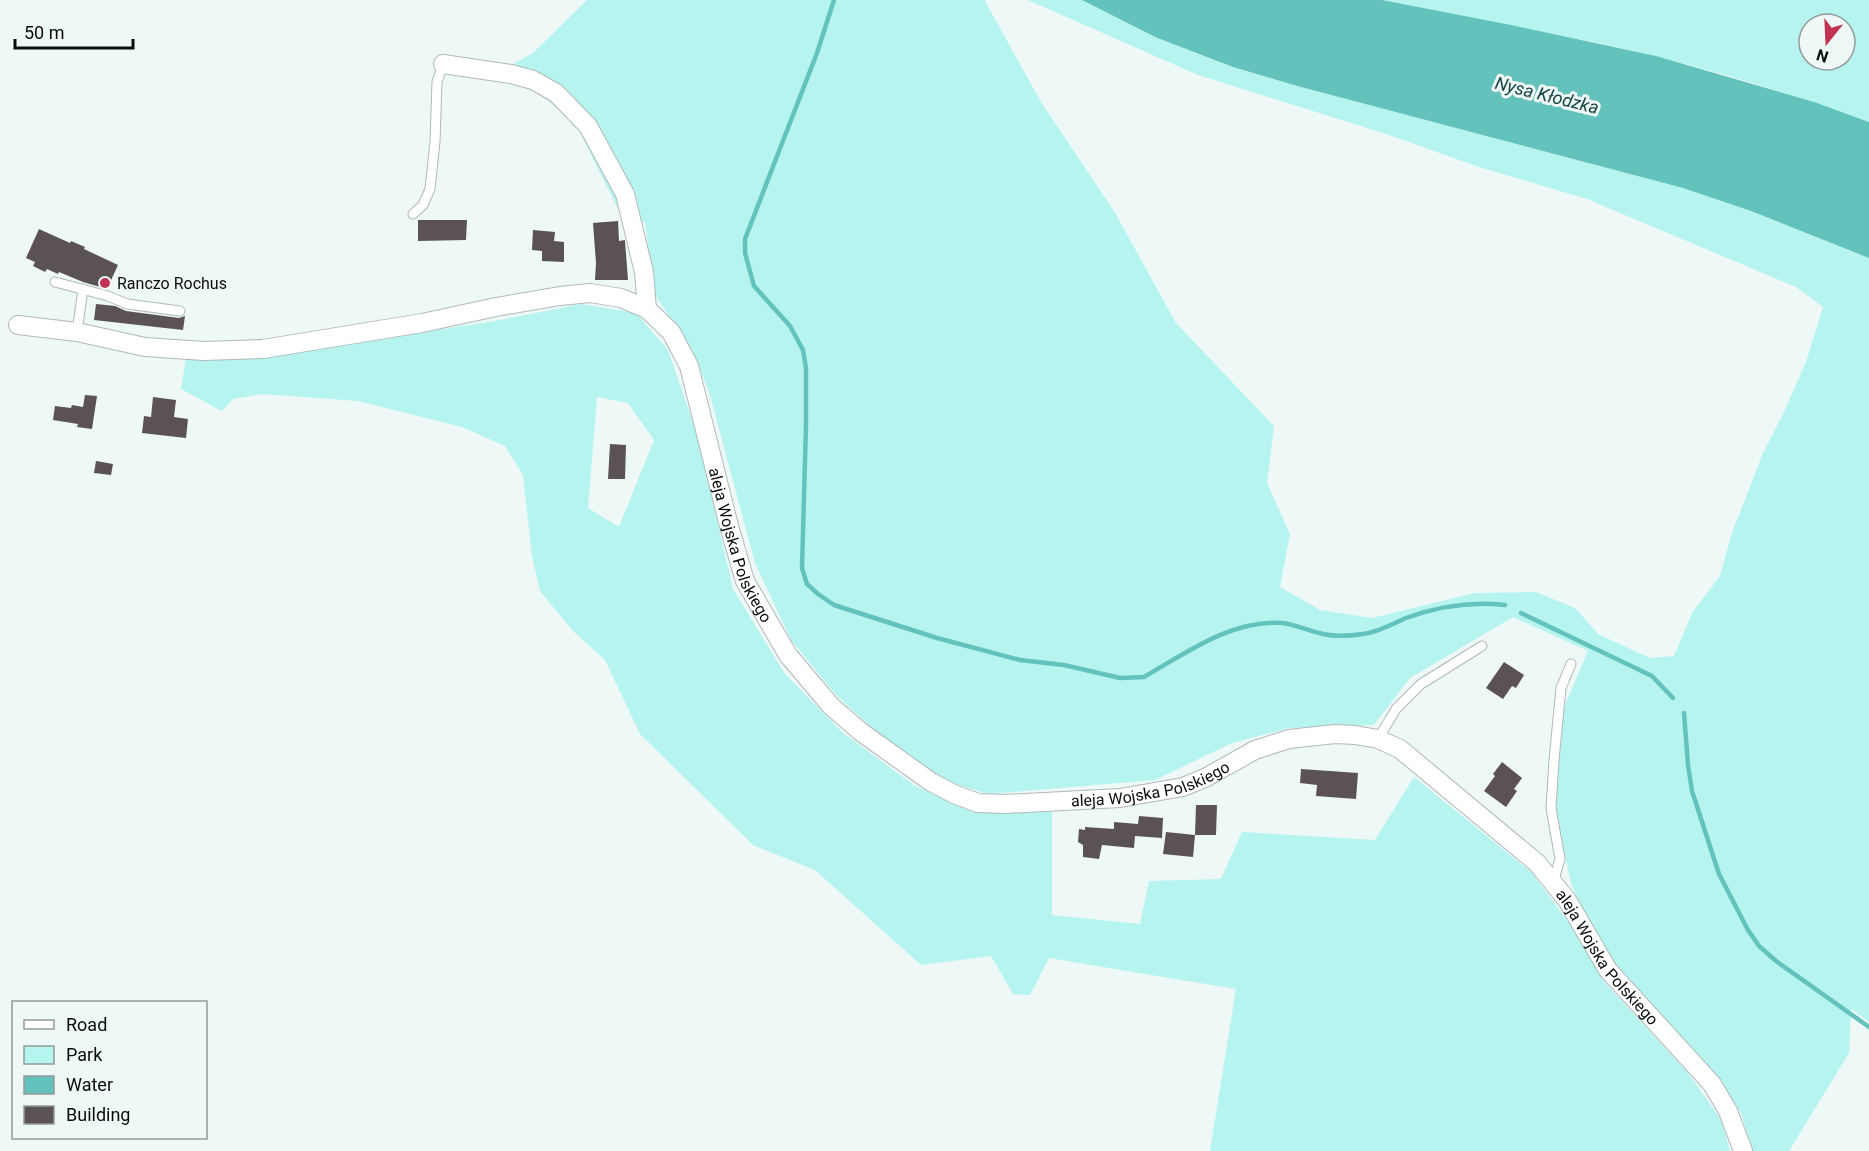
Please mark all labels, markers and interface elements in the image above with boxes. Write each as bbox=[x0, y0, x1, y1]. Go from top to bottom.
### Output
scale bar bbox=[15, 12, 134, 50]
north arrow bbox=[1797, 12, 1857, 72]
text: 50 m bbox=[24, 22, 64, 43]
text: N bbox=[1814, 45, 1831, 67]
water label: Nysa Kłodzka bbox=[1493, 72, 1601, 118]
place label: Ranczo Rochus bbox=[117, 274, 227, 293]
marker: Ranczo Rochus bbox=[98, 276, 112, 290]
street label: aleja Wojska Polskiego bbox=[705, 465, 776, 626]
street label: aleja Wojska Polskiego bbox=[1070, 757, 1233, 810]
street label: aleja Wojska Polskiego bbox=[1552, 885, 1663, 1029]
legend bbox=[12, 1001, 207, 1139]
text: Road bbox=[66, 1014, 107, 1035]
text: Park bbox=[66, 1044, 103, 1065]
text: Water bbox=[66, 1074, 113, 1095]
text: Building bbox=[66, 1104, 130, 1125]

